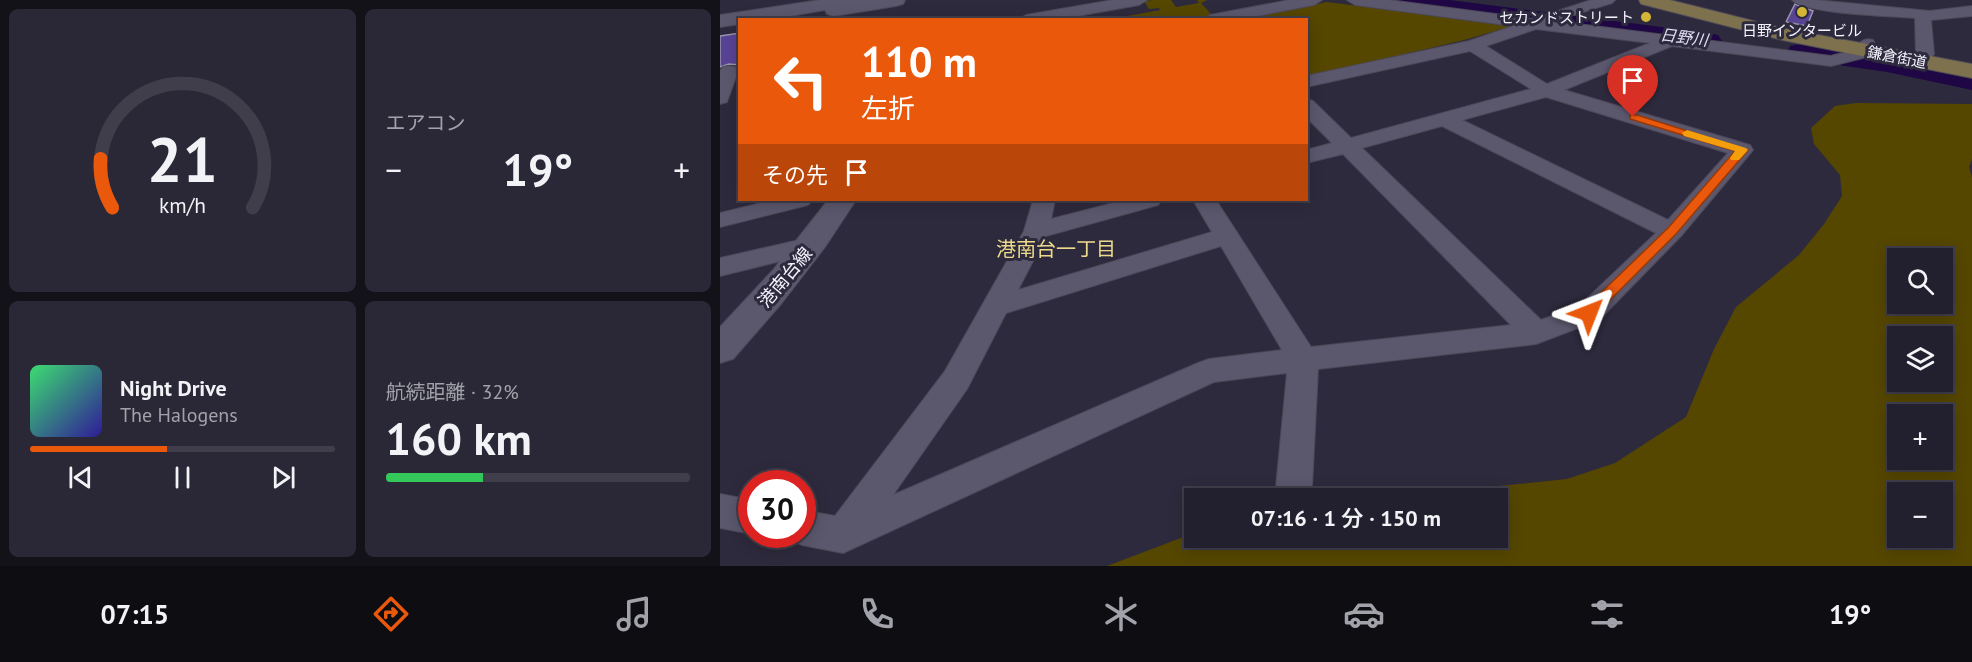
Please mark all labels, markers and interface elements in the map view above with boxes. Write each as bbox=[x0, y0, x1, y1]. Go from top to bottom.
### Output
marker: 日野インタービル bbox=[1795, 5, 1809, 19]
place label: セカンドストリート bbox=[1499, 8, 1634, 27]
marker: セカンドストリート bbox=[1639, 10, 1653, 24]
place label: 日野インタービル bbox=[1742, 21, 1862, 40]
water label: 日野川 bbox=[1659, 24, 1711, 50]
text: 110 m bbox=[861, 34, 977, 89]
icon: left bbox=[762, 42, 840, 120]
street label: 鎌倉街道 bbox=[1866, 42, 1928, 72]
pin bbox=[1607, 55, 1658, 117]
icon: arrive bbox=[1616, 64, 1649, 97]
text: 左折 bbox=[861, 91, 915, 125]
text: エアコン bbox=[386, 110, 466, 136]
text: 21 bbox=[147, 118, 218, 199]
text: 19° bbox=[502, 140, 573, 198]
text: − bbox=[386, 148, 402, 191]
text: + bbox=[673, 148, 690, 191]
icon: arrive bbox=[840, 156, 873, 189]
text: その先 bbox=[762, 161, 828, 189]
text: km/h bbox=[159, 191, 206, 219]
district label: 港南台一丁目 bbox=[996, 236, 1116, 262]
street label: 港南台線 bbox=[753, 242, 817, 312]
map controls bbox=[1887, 248, 1953, 548]
button: search bbox=[1887, 248, 1953, 314]
position arrow bbox=[1557, 281, 1621, 345]
button: layers bbox=[1887, 326, 1953, 392]
text: Night Drive bbox=[120, 374, 227, 402]
text: 航続距離 · 32% bbox=[386, 379, 519, 405]
text: The Halogens bbox=[120, 402, 238, 428]
button: + bbox=[1887, 404, 1953, 470]
text: 160 km bbox=[386, 409, 532, 467]
icon: previous bbox=[64, 461, 97, 494]
icon: pause bbox=[166, 461, 199, 494]
icon: next bbox=[267, 461, 300, 494]
speed limit sign: 30 bbox=[738, 470, 816, 548]
button: − bbox=[1887, 482, 1953, 548]
text: 07:16 · 1 分 · 150 m bbox=[1251, 504, 1441, 532]
icon: directions bbox=[370, 593, 412, 635]
icon: music bbox=[613, 593, 655, 635]
icon: phone bbox=[856, 593, 898, 635]
icon: climate bbox=[1100, 593, 1142, 635]
icon: car bbox=[1343, 593, 1385, 635]
icon: filters bbox=[1586, 593, 1628, 635]
text: 07:15 bbox=[101, 597, 169, 631]
text: 19° bbox=[1829, 597, 1871, 631]

